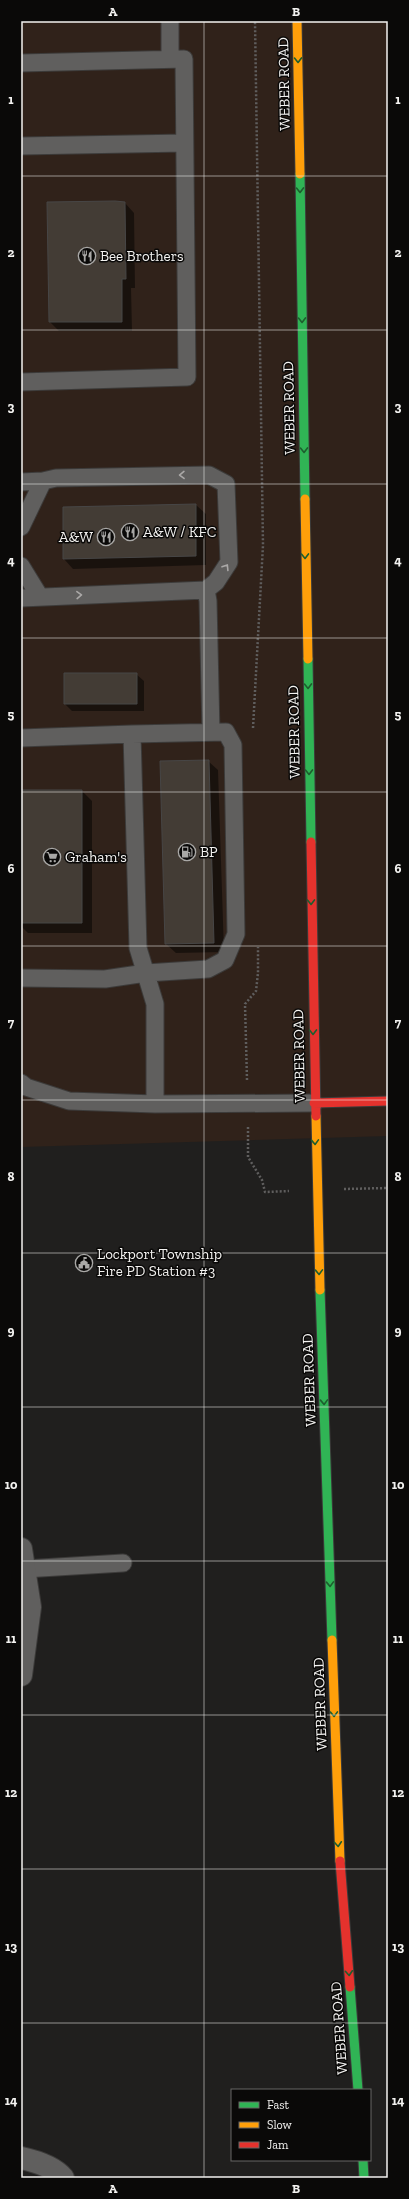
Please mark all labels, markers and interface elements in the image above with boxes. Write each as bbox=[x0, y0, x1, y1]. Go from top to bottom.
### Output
text: A bbox=[109, 4, 118, 19]
text: B bbox=[292, 4, 300, 19]
street label: WEBER ROAD bbox=[274, 37, 294, 131]
one-way arrow bbox=[294, 57, 302, 63]
text: 1 bbox=[8, 92, 14, 107]
text: 1 bbox=[395, 92, 401, 107]
one-way arrow bbox=[296, 187, 304, 193]
text: 2 bbox=[8, 245, 15, 260]
text: 2 bbox=[395, 245, 402, 260]
restaurant icon: Bee Brothers bbox=[77, 246, 97, 266]
place label: Bee Brothers bbox=[100, 247, 184, 265]
one-way arrow bbox=[298, 317, 306, 323]
street label: WEBER ROAD bbox=[279, 361, 299, 455]
text: 3 bbox=[8, 399, 15, 414]
text: 3 bbox=[395, 399, 402, 414]
one-way arrow bbox=[300, 447, 308, 453]
one-way arrow bbox=[179, 471, 185, 479]
restaurant icon: A&W / KFC bbox=[120, 522, 140, 542]
place label: A&W / KFC bbox=[143, 523, 216, 541]
restaurant icon: A&W bbox=[96, 527, 116, 547]
place label: A&W bbox=[59, 528, 93, 546]
text: 4 bbox=[7, 553, 15, 568]
one-way arrow bbox=[301, 553, 310, 559]
text: 4 bbox=[394, 553, 402, 568]
one-way arrow bbox=[221, 564, 228, 571]
one-way arrow bbox=[76, 591, 82, 600]
one-way arrow bbox=[303, 683, 312, 689]
street label: WEBER ROAD bbox=[284, 685, 304, 779]
text: 5 bbox=[8, 707, 15, 722]
text: 5 bbox=[395, 707, 402, 722]
one-way arrow bbox=[305, 769, 313, 775]
fuel station icon: BP bbox=[177, 842, 197, 862]
place label: BP bbox=[200, 843, 218, 861]
supermarket icon: Graham's bbox=[42, 847, 62, 867]
place label: Graham's bbox=[65, 848, 127, 866]
text: 6 bbox=[8, 861, 15, 876]
text: 6 bbox=[395, 861, 402, 876]
one-way arrow bbox=[307, 899, 315, 905]
street label: WEBER ROAD bbox=[289, 1009, 309, 1103]
text: 7 bbox=[8, 1015, 15, 1030]
text: 7 bbox=[395, 1015, 402, 1030]
one-way arrow bbox=[309, 1029, 317, 1035]
one-way arrow bbox=[311, 1139, 319, 1145]
text: 8 bbox=[7, 1169, 15, 1184]
text: 8 bbox=[394, 1169, 402, 1184]
place label: Lockport Township Fire PD Station #3 bbox=[97, 1245, 222, 1280]
public building icon: Lockport Township Fire PD Station #3 bbox=[74, 1253, 94, 1273]
one-way arrow bbox=[315, 1269, 323, 1275]
text: 9 bbox=[8, 1323, 15, 1338]
text: 9 bbox=[395, 1323, 402, 1338]
street label: WEBER ROAD bbox=[298, 1333, 320, 1427]
one-way arrow bbox=[319, 1399, 328, 1405]
text: 10 bbox=[5, 1477, 18, 1492]
text: 10 bbox=[392, 1477, 405, 1492]
one-way arrow bbox=[325, 1581, 334, 1587]
text: 11 bbox=[6, 1631, 17, 1646]
text: 11 bbox=[393, 1631, 404, 1646]
street label: WEBER ROAD bbox=[309, 1657, 331, 1751]
one-way arrow bbox=[330, 1711, 338, 1717]
text: 12 bbox=[5, 1785, 17, 1800]
text: 12 bbox=[392, 1785, 404, 1800]
one-way arrow bbox=[334, 1841, 343, 1847]
text: 13 bbox=[5, 1939, 17, 1954]
text: 13 bbox=[392, 1939, 404, 1954]
one-way arrow bbox=[344, 1970, 353, 1976]
street label: WEBER ROAD bbox=[327, 1981, 351, 2075]
legend bbox=[231, 2089, 371, 2161]
text: 14 bbox=[5, 2093, 18, 2108]
text: 14 bbox=[392, 2093, 405, 2108]
text: Fast bbox=[267, 2098, 290, 2112]
text: Slow bbox=[267, 2118, 293, 2132]
text: Jam bbox=[267, 2138, 289, 2152]
text: A bbox=[109, 2181, 118, 2196]
text: B bbox=[292, 2181, 300, 2196]

